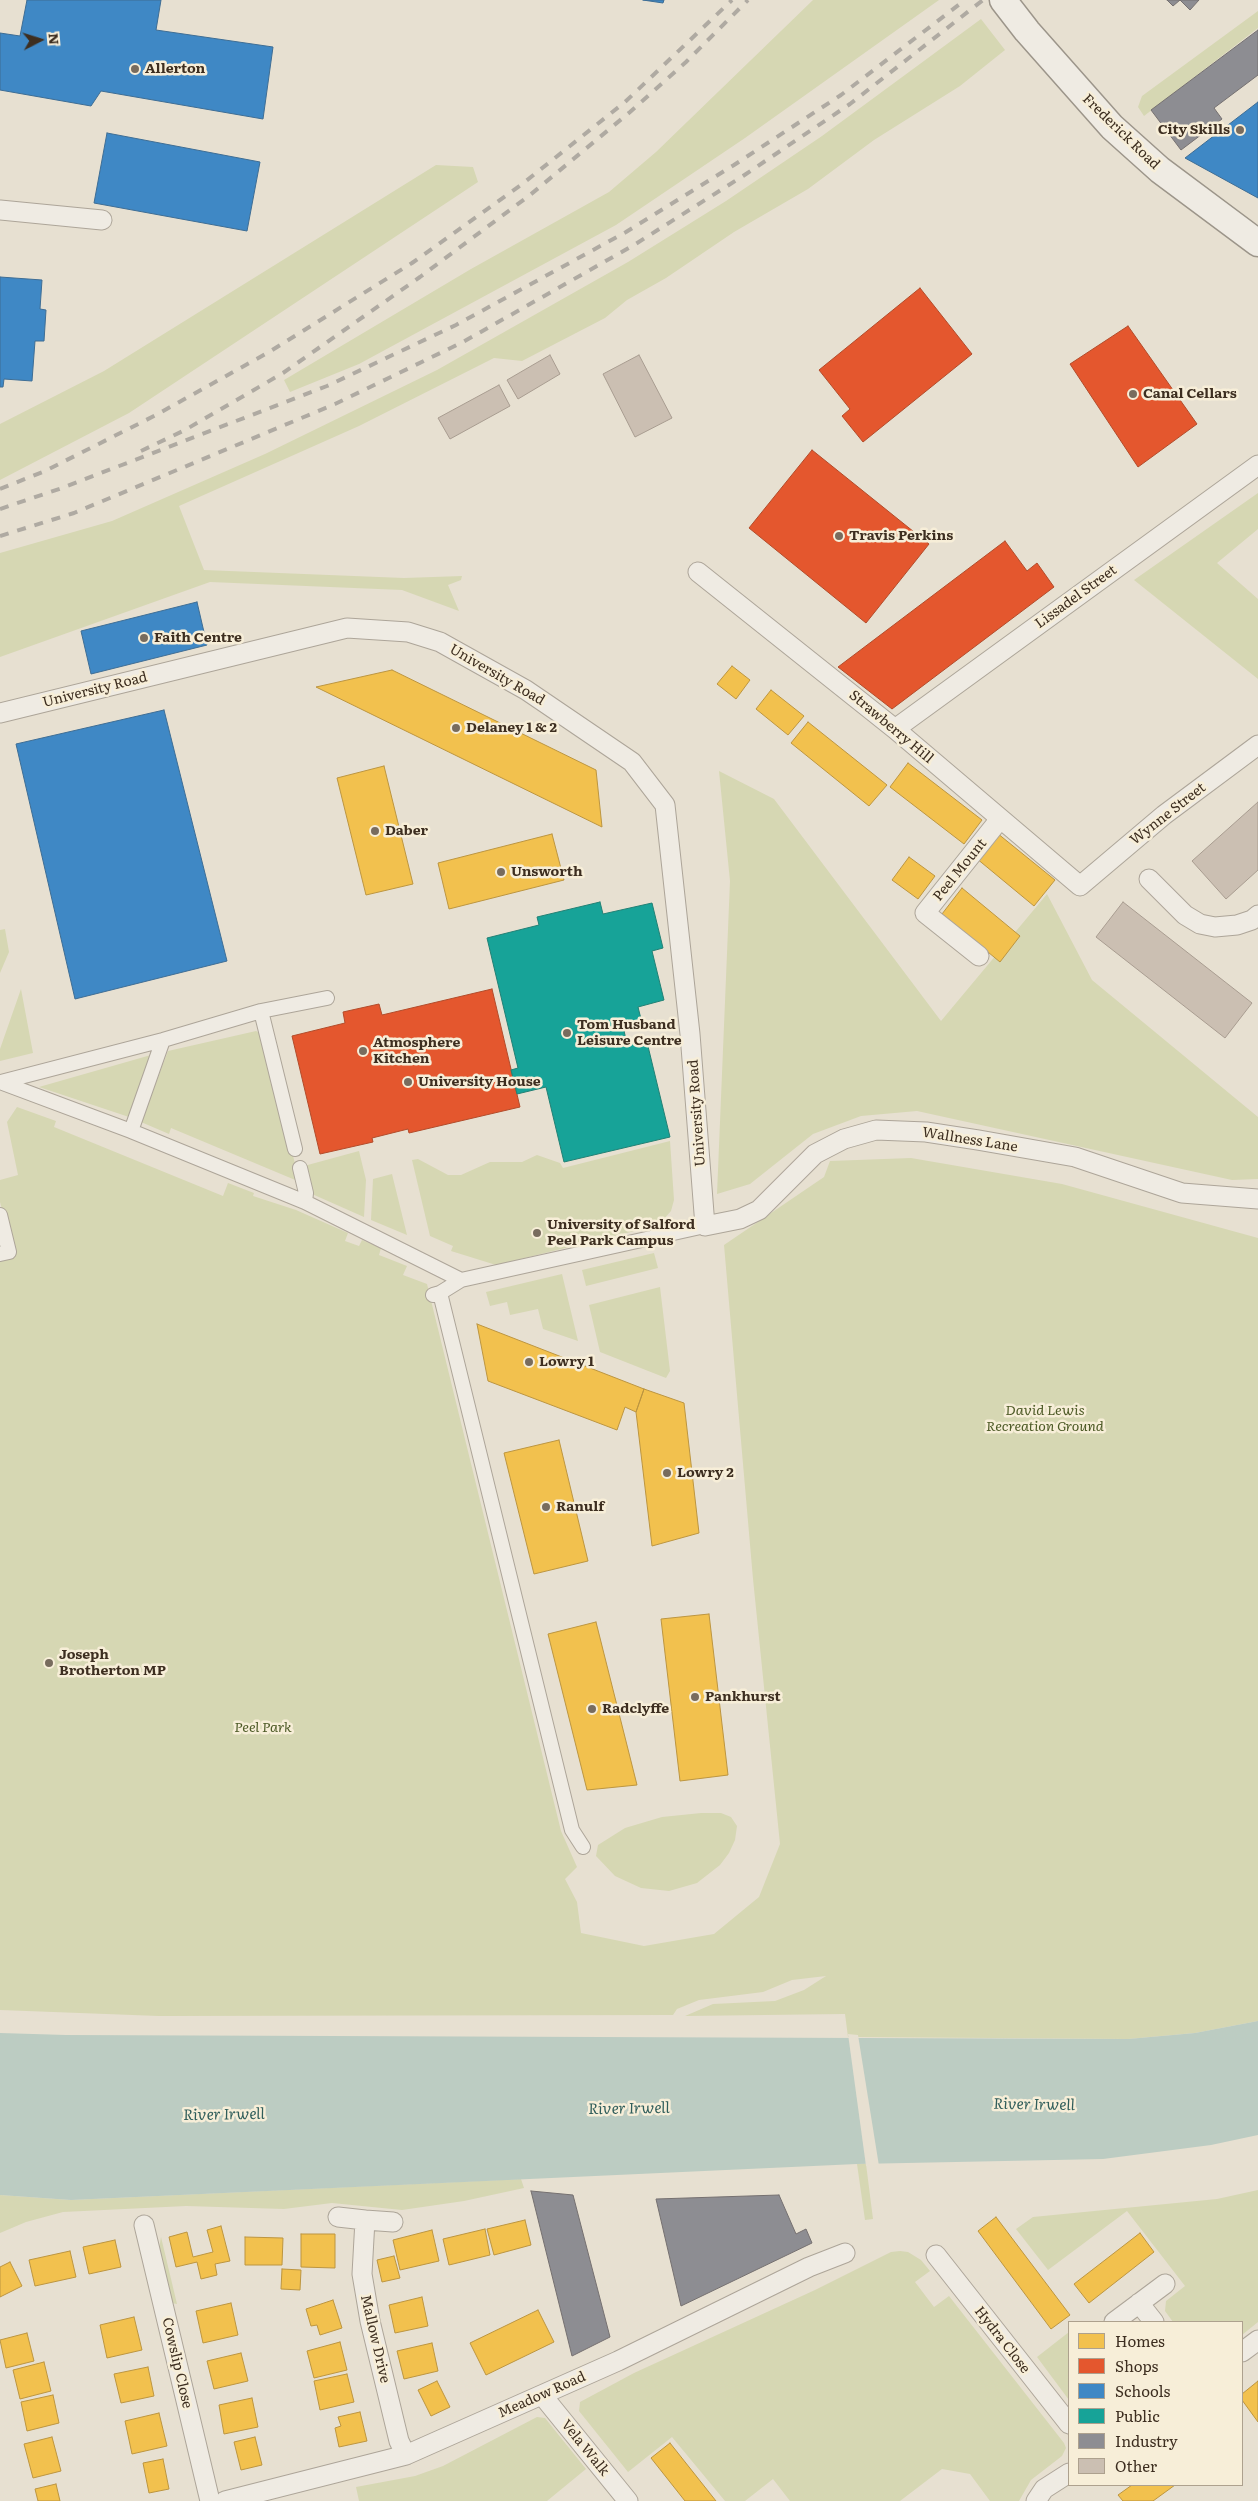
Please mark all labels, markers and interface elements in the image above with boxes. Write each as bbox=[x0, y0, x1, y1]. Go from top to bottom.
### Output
north arrow bbox=[15, 15, 65, 65]
text: N bbox=[44, 32, 65, 45]
place label: Allerton bbox=[145, 61, 205, 77]
marker: Allerton bbox=[129, 63, 141, 75]
street label: Frederick Road bbox=[1079, 91, 1163, 173]
place label: City Skills bbox=[1158, 122, 1230, 138]
marker: City Skills bbox=[1234, 124, 1246, 136]
place label: Canal Cellars bbox=[1143, 386, 1237, 402]
marker: Canal Cellars bbox=[1127, 388, 1139, 400]
place label: Travis Perkins bbox=[849, 528, 953, 544]
marker: Travis Perkins bbox=[833, 530, 845, 542]
street label: Lissadel Street bbox=[1032, 562, 1120, 632]
place label: Faith Centre bbox=[154, 630, 242, 646]
marker: Faith Centre bbox=[138, 632, 150, 644]
street label: University Road bbox=[446, 641, 548, 709]
street label: University Road bbox=[41, 669, 149, 711]
street label: Strawberry Hill bbox=[845, 687, 937, 767]
place label: Delaney 1 & 2 bbox=[466, 720, 557, 736]
marker: Delaney 1 & 2 bbox=[450, 722, 462, 734]
street label: Wynne Street bbox=[1127, 779, 1209, 849]
place label: Daber bbox=[385, 823, 428, 839]
marker: Daber bbox=[369, 825, 381, 837]
street label: Peel Mount bbox=[930, 835, 990, 905]
place label: Unsworth bbox=[511, 864, 583, 880]
marker: Unsworth bbox=[495, 866, 507, 878]
place label: Tom Husband Leisure Centre bbox=[577, 1017, 682, 1050]
marker: Tom Husband Leisure Centre bbox=[561, 1027, 573, 1039]
place label: Atmosphere Kitchen bbox=[373, 1035, 460, 1068]
marker: Atmosphere Kitchen bbox=[357, 1045, 369, 1057]
street label: University Road bbox=[685, 1059, 709, 1167]
place label: University House bbox=[418, 1074, 541, 1090]
marker: University House bbox=[402, 1076, 414, 1088]
street label: Wallness Lane bbox=[921, 1124, 1019, 1156]
place label: University of Salford Peel Park Campus bbox=[547, 1217, 695, 1250]
marker: University of Salford Peel Park Campus bbox=[531, 1227, 543, 1239]
place label: Lowry 1 bbox=[539, 1354, 594, 1370]
marker: Lowry 1 bbox=[523, 1356, 535, 1368]
park label: David Lewis Recreation Ground bbox=[986, 1403, 1104, 1435]
place label: Lowry 2 bbox=[677, 1465, 734, 1481]
marker: Lowry 2 bbox=[661, 1467, 673, 1479]
place label: Ranulf bbox=[556, 1499, 604, 1515]
marker: Ranulf bbox=[540, 1501, 552, 1513]
place label: Joseph Brotherton MP bbox=[59, 1647, 166, 1680]
marker: Joseph Brotherton MP bbox=[43, 1657, 55, 1669]
place label: Pankhurst bbox=[705, 1689, 781, 1705]
marker: Pankhurst bbox=[689, 1691, 701, 1703]
place label: Radclyffe bbox=[602, 1701, 669, 1717]
marker: Radclyffe bbox=[586, 1703, 598, 1715]
park label: Peel Park bbox=[234, 1720, 292, 1736]
water label: River Irwell bbox=[993, 2095, 1075, 2115]
water label: River Irwell bbox=[588, 2099, 670, 2119]
water label: River Irwell bbox=[183, 2105, 265, 2125]
street label: Mallow Drive bbox=[357, 2293, 393, 2385]
street label: Hydra Close bbox=[971, 2303, 1033, 2377]
street label: Cowslip Close bbox=[158, 2316, 196, 2410]
legend bbox=[1068, 2321, 1243, 2486]
text: Homes bbox=[1115, 2329, 1165, 2352]
text: Shops bbox=[1115, 2354, 1158, 2377]
street label: Meadow Road bbox=[496, 2368, 588, 2422]
text: Schools bbox=[1115, 2379, 1170, 2402]
text: Public bbox=[1115, 2404, 1160, 2427]
street label: Vela Walk bbox=[557, 2417, 613, 2479]
text: Industry bbox=[1115, 2429, 1178, 2452]
text: Other bbox=[1115, 2454, 1157, 2477]

